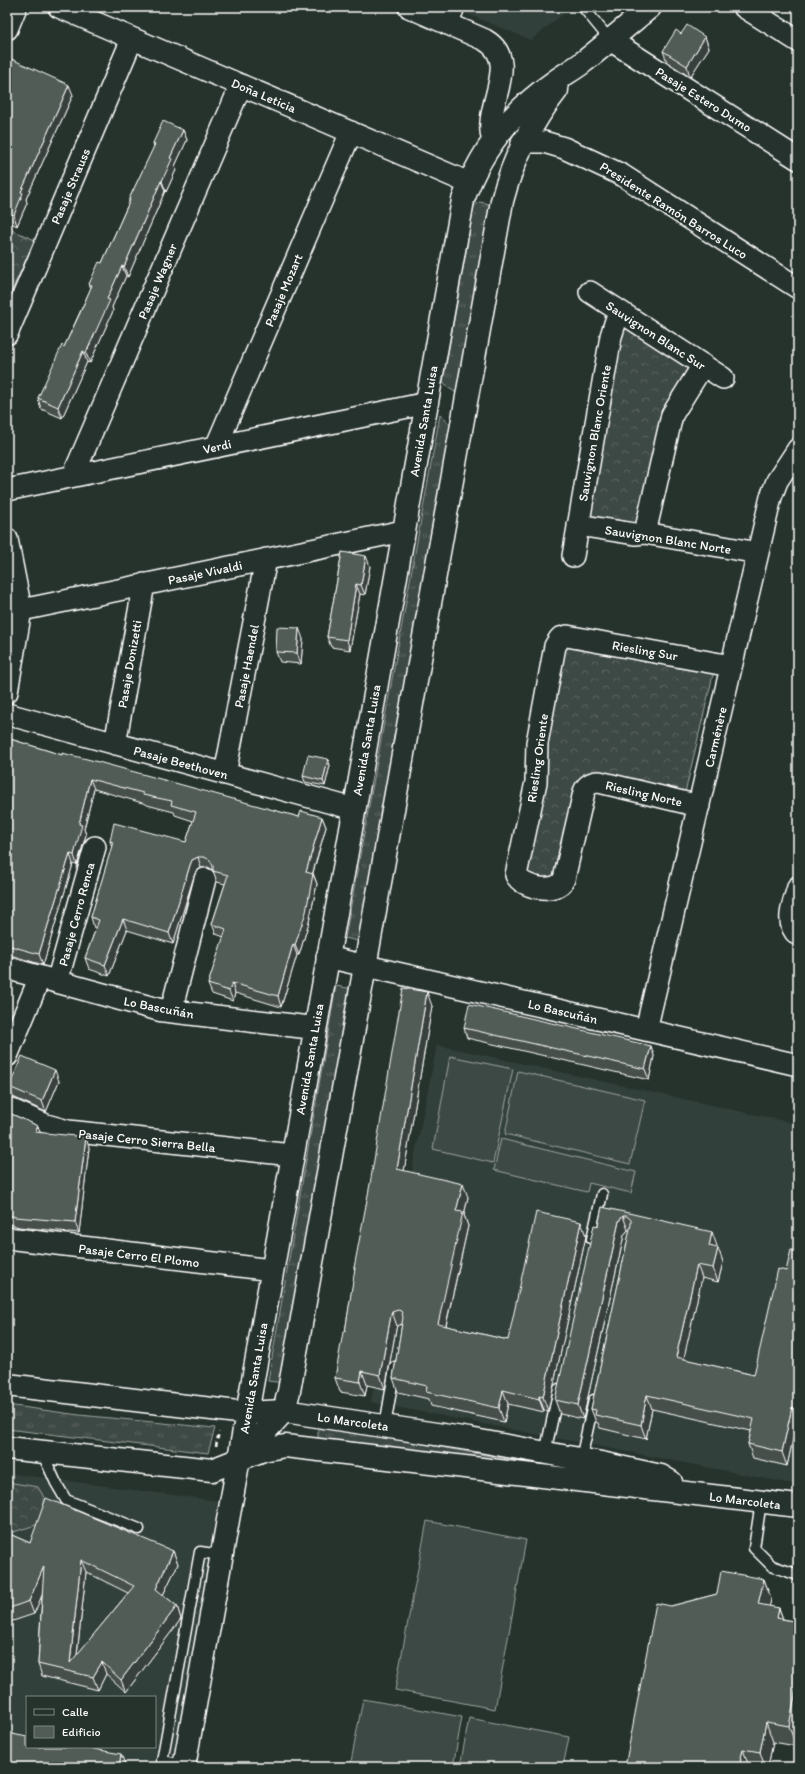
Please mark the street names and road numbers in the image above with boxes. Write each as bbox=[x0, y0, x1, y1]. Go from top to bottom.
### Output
street label: Pasaje Estero Dumo bbox=[653, 64, 755, 135]
street label: Doña Leticia bbox=[229, 75, 299, 116]
street label: Pasaje Strauss bbox=[48, 146, 93, 227]
street label: Presidente Ramón Barros Luco bbox=[597, 159, 751, 262]
street label: Pasaje Wagner bbox=[135, 241, 180, 321]
street label: Pasaje Mozart bbox=[261, 251, 306, 329]
street label: Sauvignon Blanc Sur bbox=[603, 298, 708, 373]
street label: Avenida Santa Luisa bbox=[406, 364, 441, 478]
street label: Sauvignon Blanc Oriente bbox=[575, 364, 614, 503]
street label: Verdi bbox=[201, 436, 233, 457]
street label: Sauvignon Blanc Norte bbox=[604, 522, 732, 557]
street label: Pasaje Vivaldi bbox=[167, 557, 244, 588]
street label: Pasaje Donizetti bbox=[114, 619, 145, 709]
street label: Pasaje Haendel bbox=[231, 623, 262, 709]
street label: Riesling Sur bbox=[611, 637, 679, 664]
street label: Avenida Santa Luisa bbox=[349, 683, 384, 797]
street label: Carménère bbox=[701, 705, 730, 769]
street label: Riesling Oriente bbox=[524, 713, 551, 803]
street label: Pasaje Beethoven bbox=[132, 743, 230, 782]
street label: Riesling Norte bbox=[604, 777, 684, 810]
street label: Pasaje Cerro Renca bbox=[55, 860, 98, 968]
street label: Lo Bascuñán bbox=[123, 993, 196, 1022]
street label: Lo Bascuñán bbox=[527, 996, 600, 1027]
street label: Avenida Santa Luisa bbox=[292, 1002, 327, 1116]
street label: Pasaje Cerro Sierra Bella bbox=[78, 1126, 216, 1155]
street label: Pasaje Cerro El Plomo bbox=[78, 1241, 201, 1270]
street label: Avenida Santa Luisa bbox=[236, 1321, 271, 1435]
street label: Lo Marcoleta bbox=[316, 1409, 390, 1434]
street label: Lo Marcoleta bbox=[708, 1489, 782, 1512]

